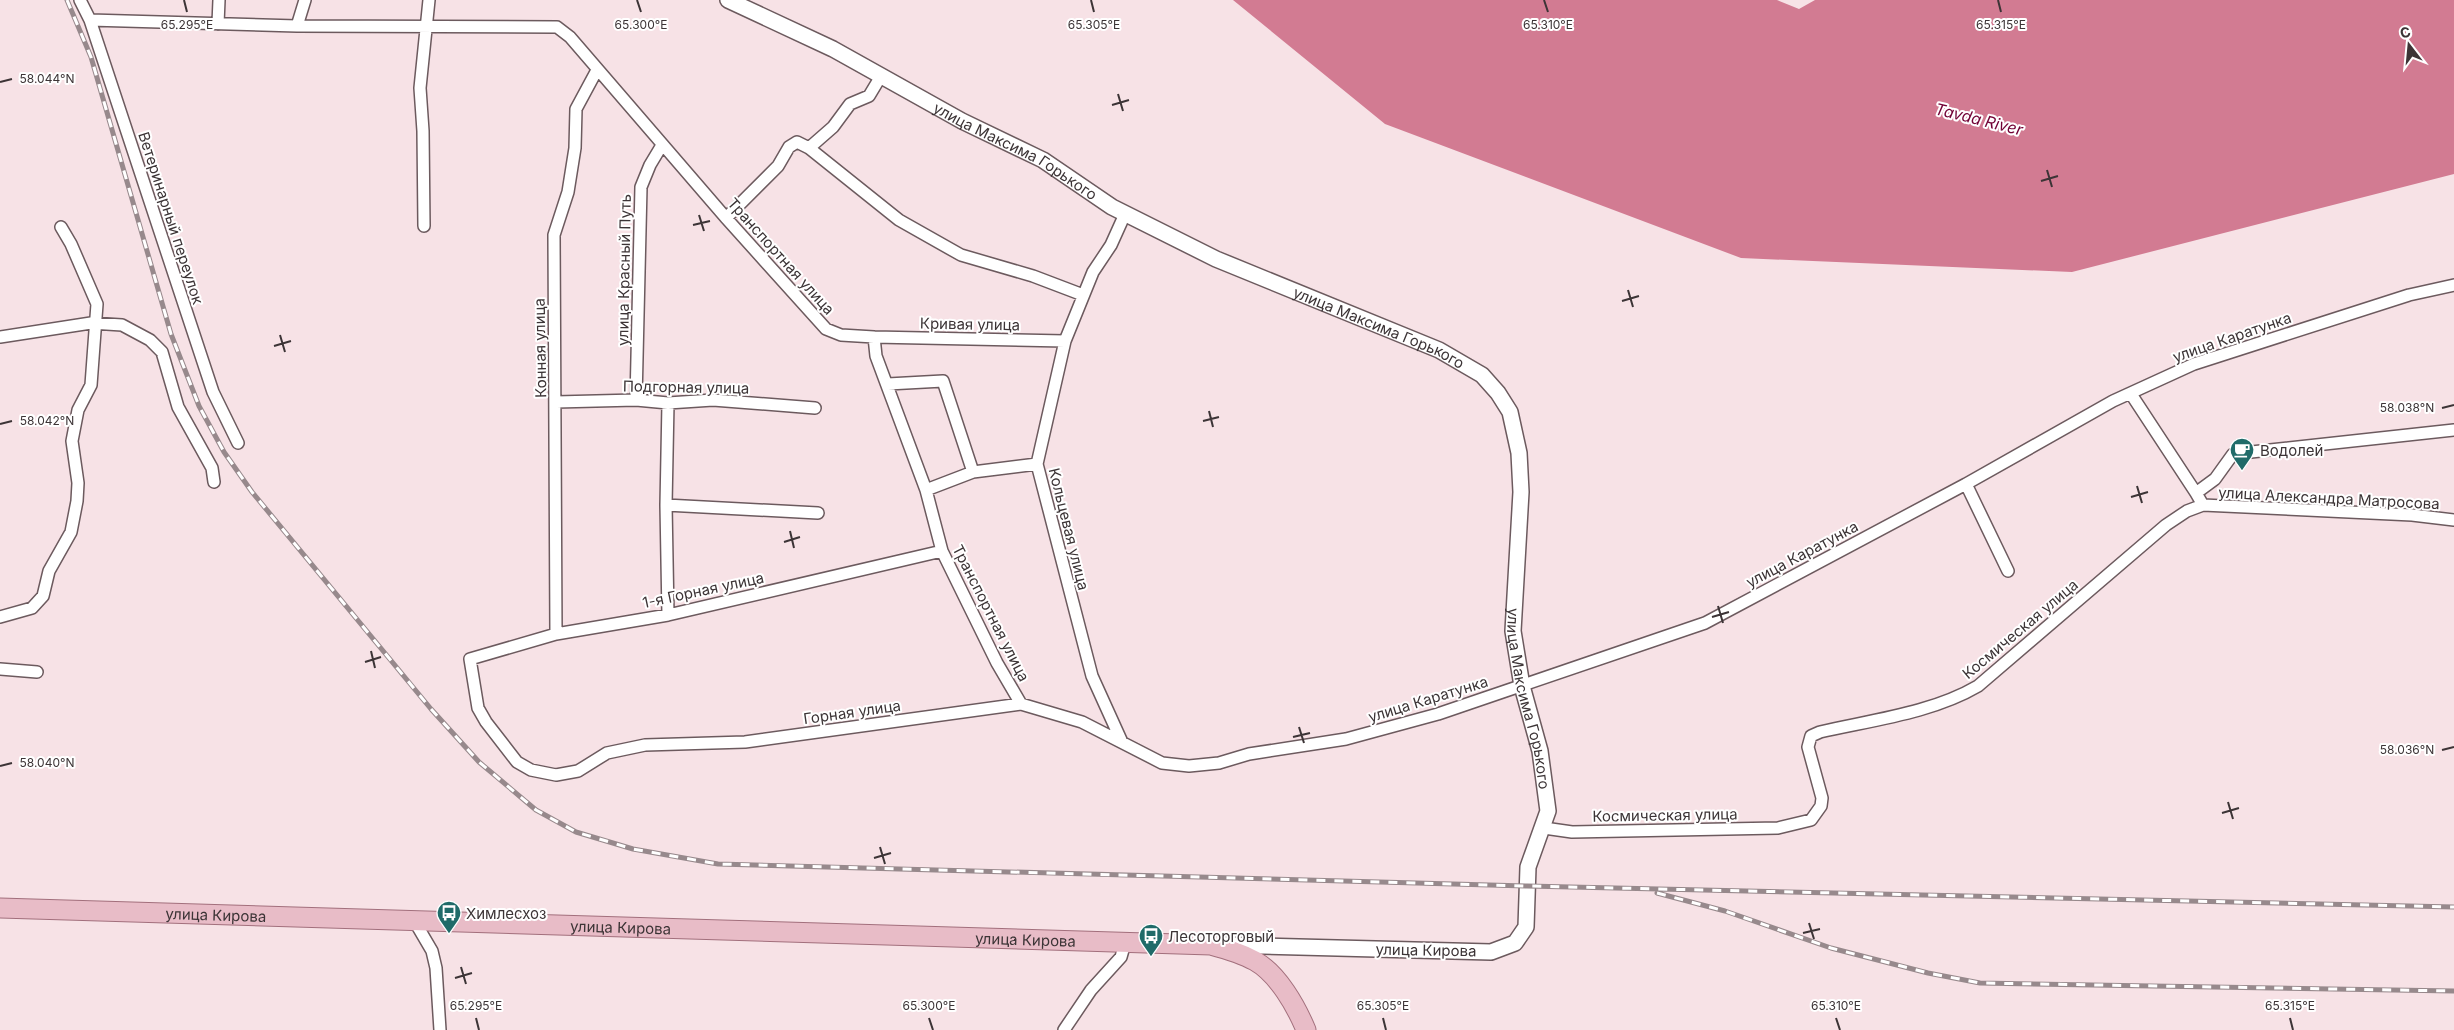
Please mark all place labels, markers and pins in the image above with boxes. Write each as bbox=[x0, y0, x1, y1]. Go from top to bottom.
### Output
cafe icon: Водолей bbox=[2229, 437, 2255, 471]
place label: Водолей bbox=[2260, 441, 2323, 460]
bus stop icon: Химлесхоз bbox=[436, 900, 462, 934]
place label: Химлесхоз bbox=[466, 904, 547, 923]
bus stop icon: Лесоторговый bbox=[1138, 923, 1164, 957]
place label: Лесоторговый bbox=[1168, 927, 1274, 946]

